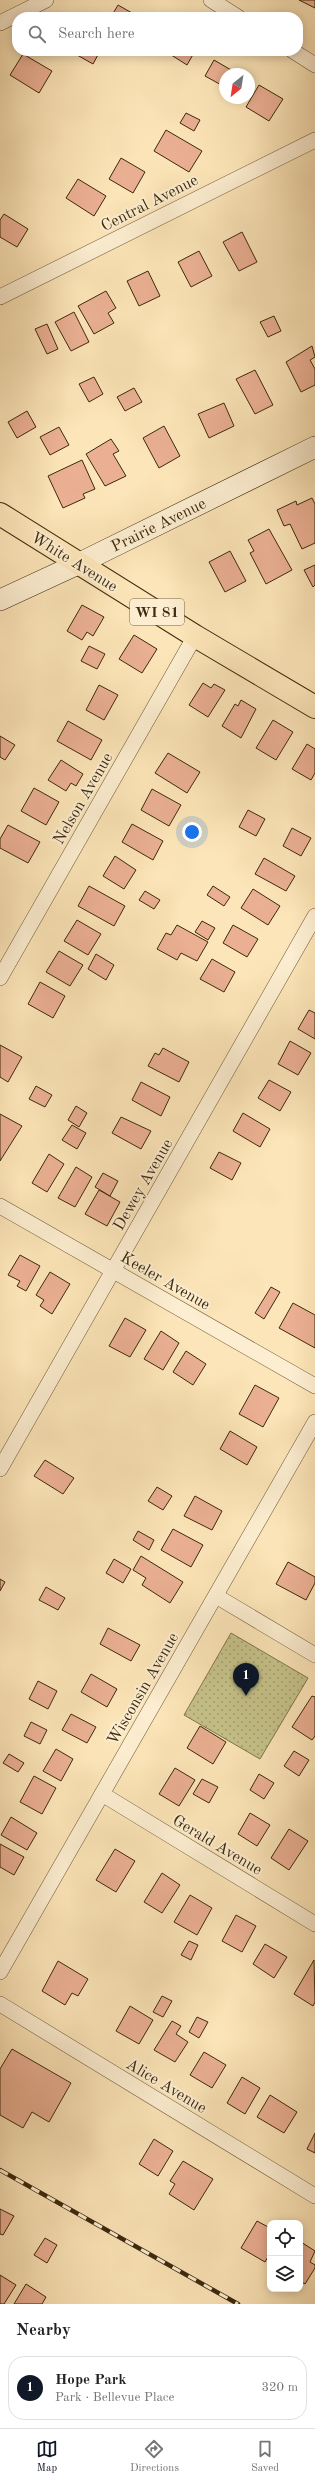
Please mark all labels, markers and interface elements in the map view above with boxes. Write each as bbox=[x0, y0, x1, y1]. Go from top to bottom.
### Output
search box bbox=[12, 12, 303, 56]
icon: search bbox=[26, 23, 48, 45]
text: Search here bbox=[58, 27, 135, 42]
north arrow bbox=[219, 68, 255, 104]
street label: Central Avenue bbox=[99, 173, 201, 235]
street label: Prairie Avenue bbox=[109, 496, 209, 556]
street label: White Avenue bbox=[28, 530, 120, 596]
road number: WI 81 bbox=[130, 599, 184, 625]
street label: Nelson Avenue bbox=[51, 750, 116, 848]
your location bbox=[182, 822, 202, 842]
street label: Dewey Avenue bbox=[111, 1137, 176, 1233]
street label: Keeler Avenue bbox=[118, 1250, 212, 1314]
street label: Wisconsin Avenue bbox=[105, 1630, 182, 1748]
pin: 1 bbox=[233, 1663, 259, 1696]
street label: Gerald Avenue bbox=[169, 1813, 265, 1879]
street label: Alice Avenue bbox=[123, 2057, 209, 2117]
map controls bbox=[267, 2220, 303, 2292]
button: locate bbox=[267, 2220, 303, 2256]
button: layers bbox=[267, 2256, 303, 2292]
text: Nearby bbox=[16, 2322, 71, 2339]
text: Hope Park bbox=[55, 2373, 127, 2388]
text: 1 bbox=[26, 2381, 34, 2394]
text: 320 m bbox=[261, 2381, 298, 2394]
text: Park · Bellevue Place bbox=[55, 2391, 175, 2404]
tab: Map bbox=[36, 2438, 58, 2476]
tab: Directions bbox=[130, 2438, 179, 2476]
tab: Saved bbox=[251, 2438, 279, 2476]

